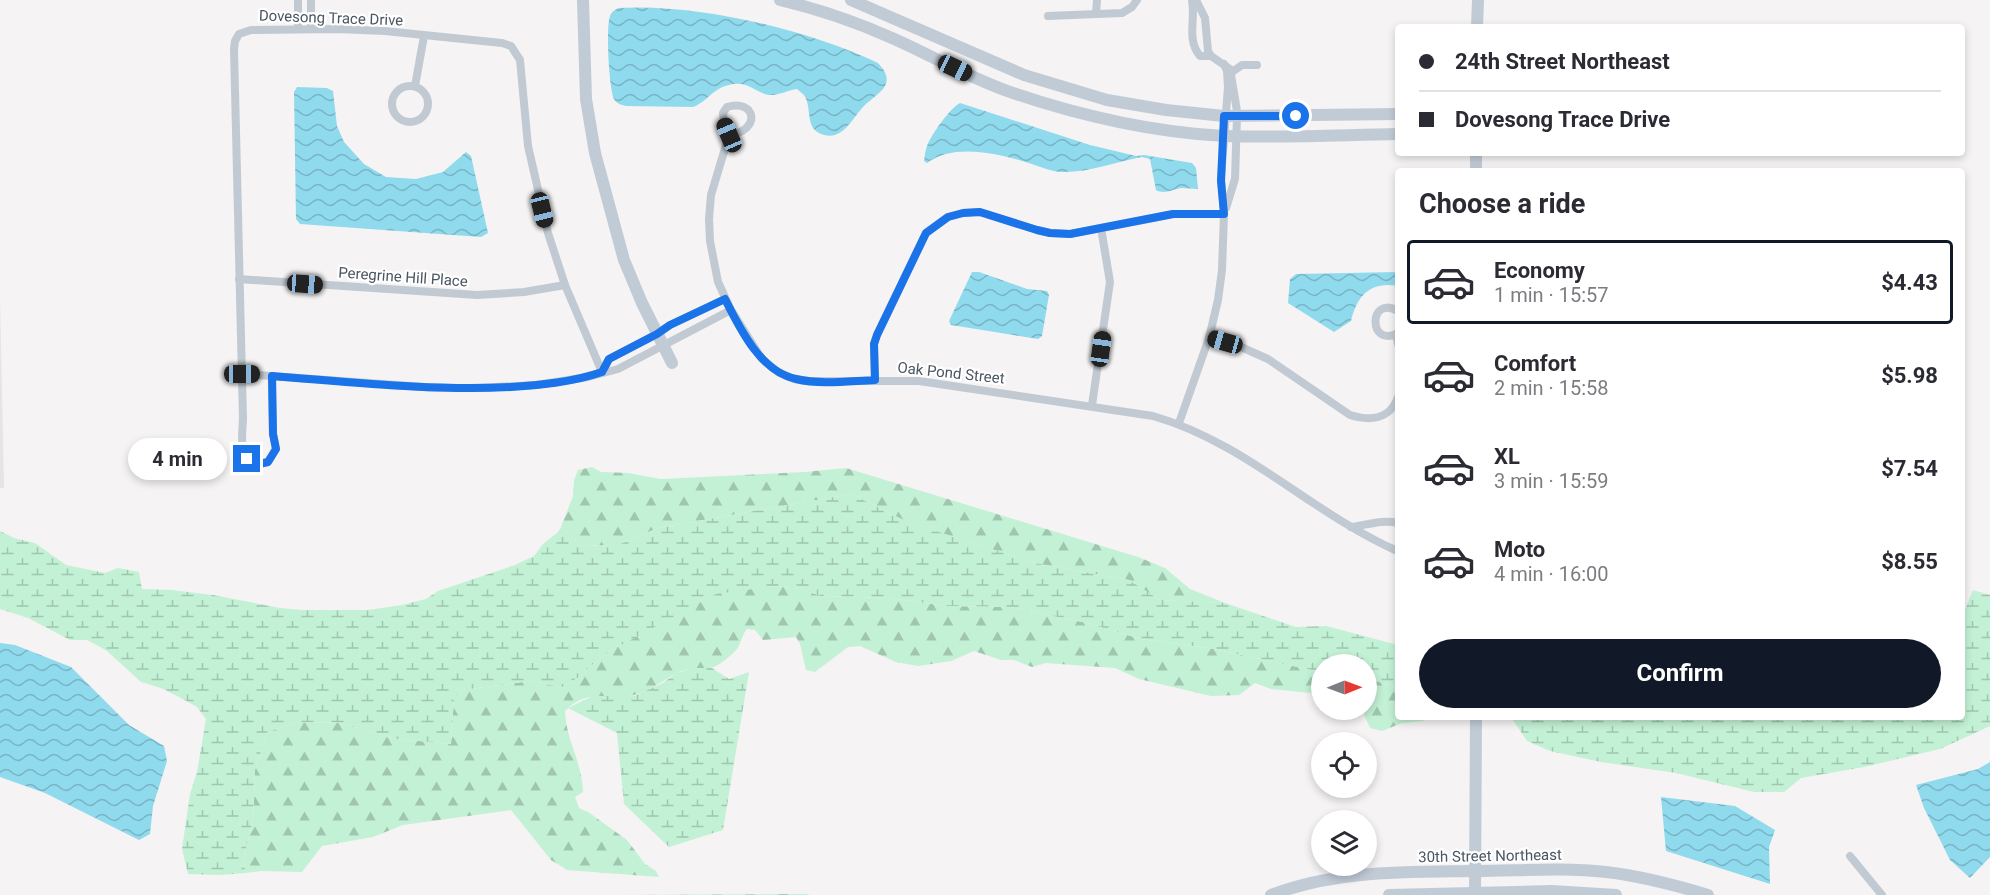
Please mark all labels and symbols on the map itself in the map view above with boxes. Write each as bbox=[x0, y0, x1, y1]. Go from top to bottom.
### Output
street label: Dovesong Trace Drive bbox=[259, 6, 404, 30]
car bbox=[935, 52, 975, 84]
route start bbox=[1282, 102, 1309, 129]
car bbox=[714, 115, 744, 155]
car bbox=[529, 190, 555, 230]
street label: Peregrine Hill Place bbox=[338, 263, 468, 291]
car bbox=[286, 274, 324, 294]
car bbox=[1205, 328, 1245, 356]
car bbox=[1090, 330, 1112, 368]
street label: Oak Pond Street bbox=[896, 358, 1006, 388]
car bbox=[224, 365, 260, 383]
callout: 4 min bbox=[127, 438, 226, 480]
route end bbox=[233, 445, 260, 472]
north arrow bbox=[1311, 654, 1377, 720]
street label: 30th Street Northeast bbox=[1418, 846, 1562, 866]

